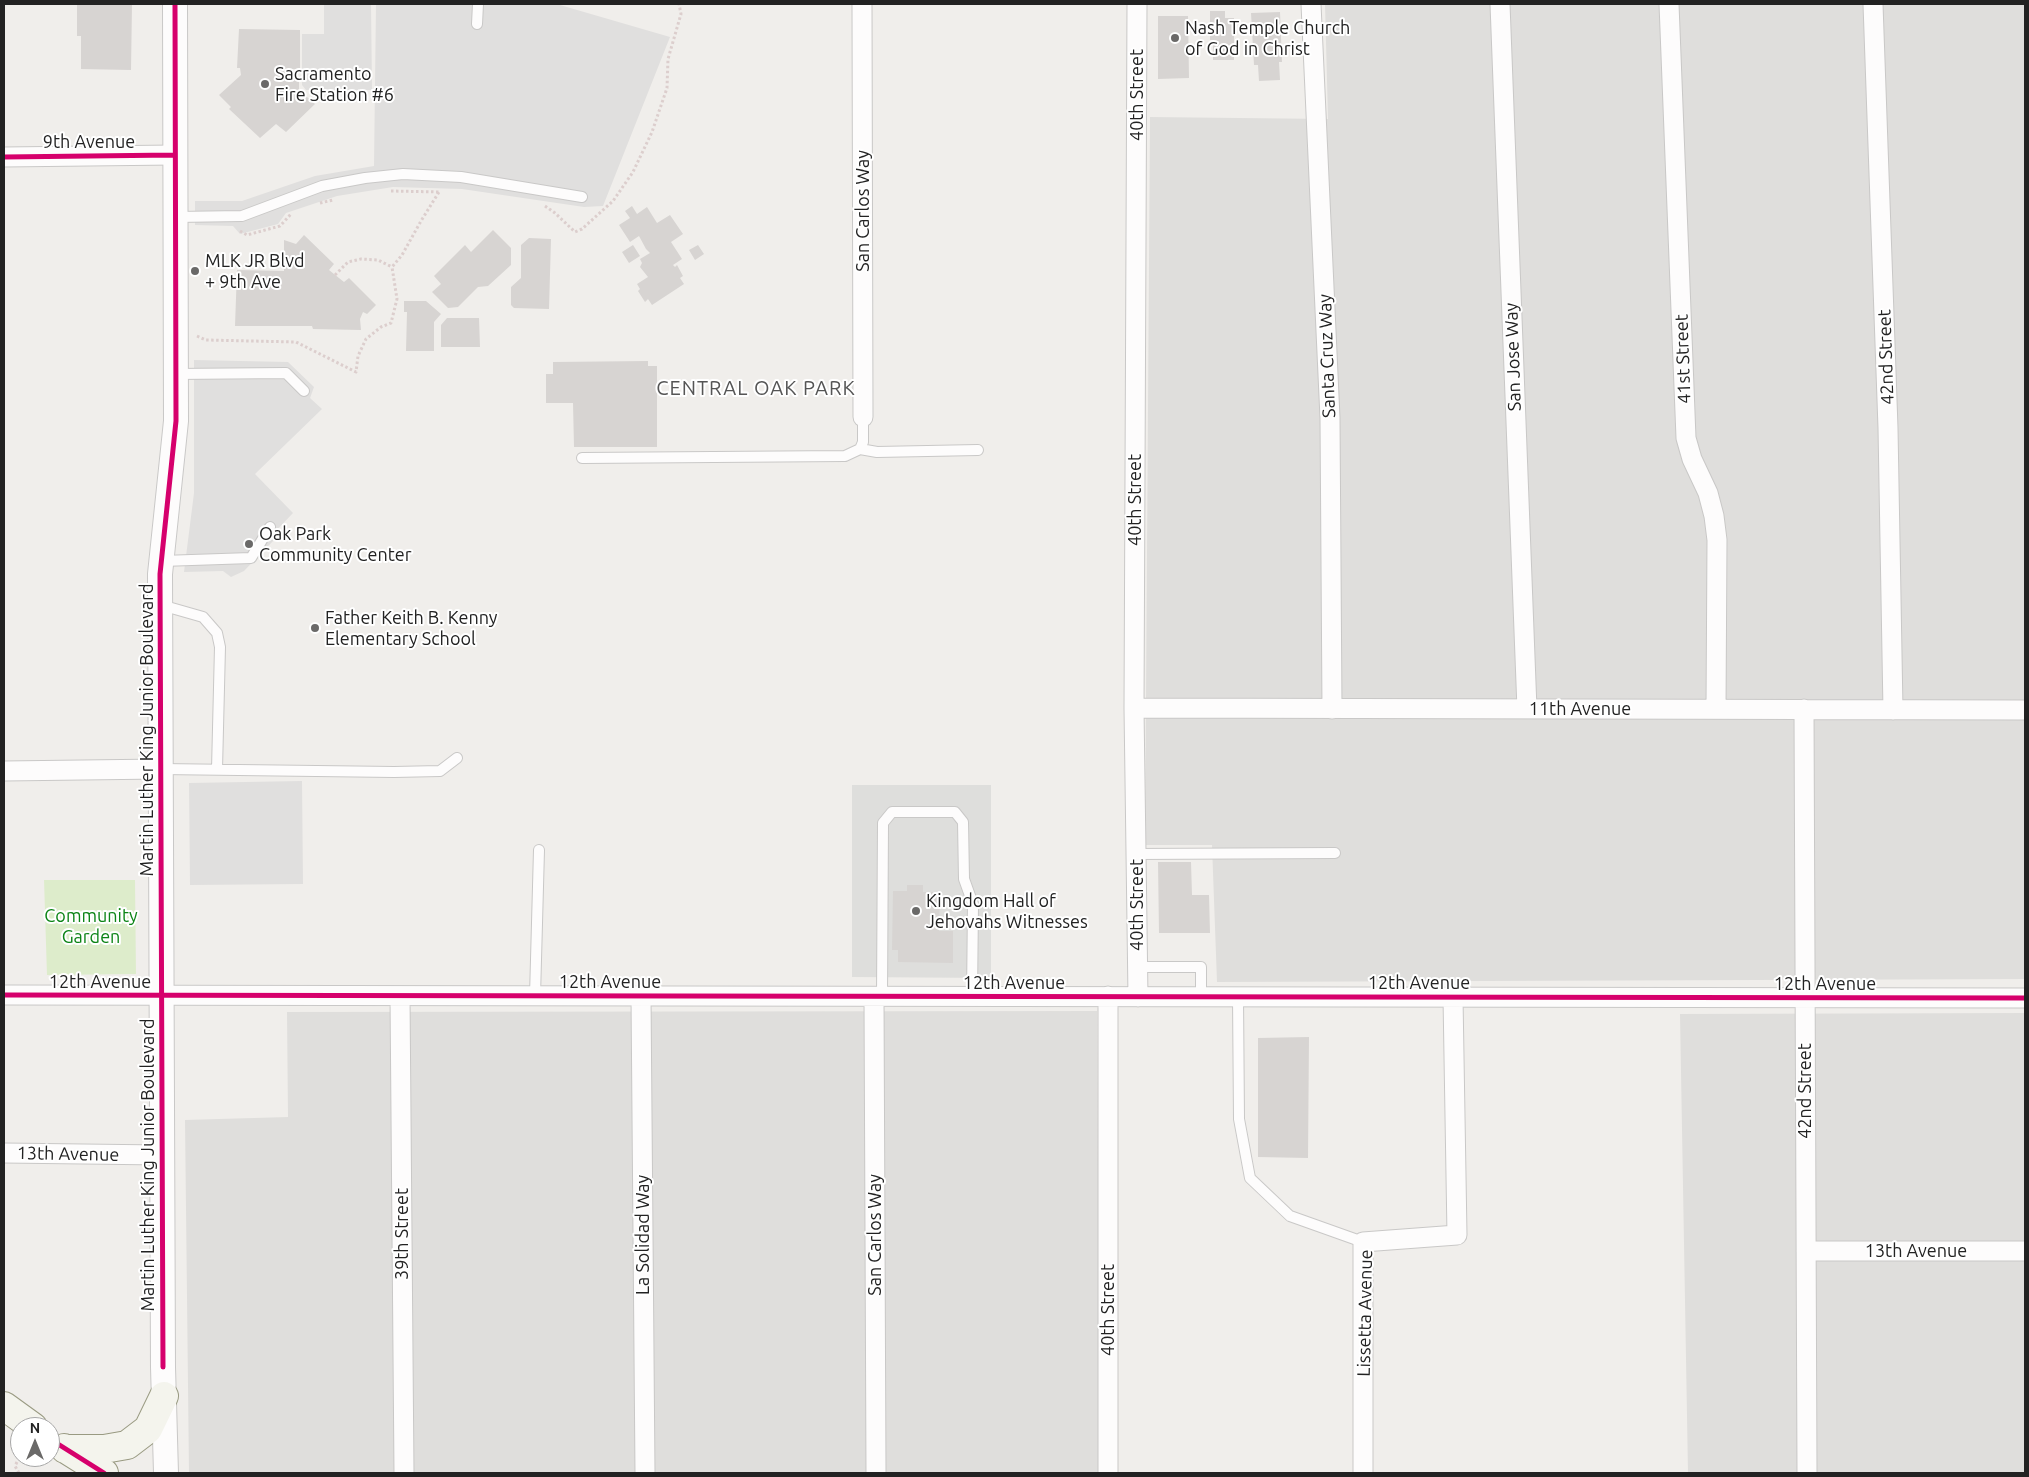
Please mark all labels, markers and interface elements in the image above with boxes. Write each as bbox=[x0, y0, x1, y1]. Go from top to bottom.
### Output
place label: Nash Temple Church of God in Christ bbox=[1185, 17, 1350, 59]
marker: Nash Temple Church of God in Christ bbox=[1169, 32, 1181, 44]
street label: 40th Street bbox=[1126, 49, 1148, 141]
place label: Sacramento Fire Station #6 bbox=[275, 63, 394, 106]
marker: Sacramento Fire Station #6 bbox=[259, 78, 271, 90]
street label: 9th Avenue bbox=[43, 131, 135, 153]
street label: San Carlos Way bbox=[852, 150, 874, 272]
place label: MLK JR Blvd + 9th Ave bbox=[205, 250, 305, 292]
marker: MLK JR Blvd + 9th Ave bbox=[189, 265, 201, 277]
street label: Santa Cruz Way bbox=[1314, 294, 1340, 418]
street label: San Jose Way bbox=[1500, 302, 1526, 412]
street label: 42nd Street bbox=[1874, 309, 1898, 405]
street label: 41st Street bbox=[1671, 314, 1695, 404]
district label: CENTRAL OAK PARK bbox=[654, 376, 858, 400]
street label: 40th Street bbox=[1124, 454, 1146, 546]
place label: Oak Park Community Center bbox=[259, 523, 411, 566]
marker: Oak Park Community Center bbox=[243, 538, 255, 550]
street label: Martin Luther King Junior Boulevard bbox=[136, 583, 158, 877]
place label: Father Keith B. Kenny Elementary School bbox=[325, 607, 498, 650]
marker: Father Keith B. Kenny Elementary School bbox=[309, 622, 321, 634]
street label: 11th Avenue bbox=[1529, 698, 1631, 720]
street label: 40th Street bbox=[1126, 859, 1148, 951]
place label: Kingdom Hall of Jehovahs Witnesses bbox=[926, 890, 1088, 932]
park label: Community Garden bbox=[44, 905, 138, 948]
marker: Kingdom Hall of Jehovahs Witnesses bbox=[910, 905, 922, 917]
street label: 12th Avenue bbox=[49, 971, 151, 993]
street label: 12th Avenue bbox=[559, 971, 661, 993]
street label: 12th Avenue bbox=[963, 972, 1065, 994]
street label: 12th Avenue bbox=[1368, 972, 1470, 994]
street label: 12th Avenue bbox=[1774, 973, 1876, 995]
street label: Martin Luther King Junior Boulevard bbox=[137, 1018, 159, 1312]
street label: 42nd Street bbox=[1794, 1043, 1816, 1139]
street label: 13th Avenue bbox=[17, 1142, 119, 1166]
street label: San Carlos Way bbox=[864, 1174, 886, 1296]
street label: La Solidad Way bbox=[632, 1175, 654, 1295]
street label: 39th Street bbox=[391, 1188, 413, 1280]
street label: 13th Avenue bbox=[1865, 1240, 1967, 1262]
street label: Lissetta Avenue bbox=[1353, 1249, 1377, 1377]
street label: 40th Street bbox=[1097, 1264, 1119, 1356]
north arrow bbox=[10, 1417, 60, 1467]
text: N bbox=[30, 1420, 40, 1436]

